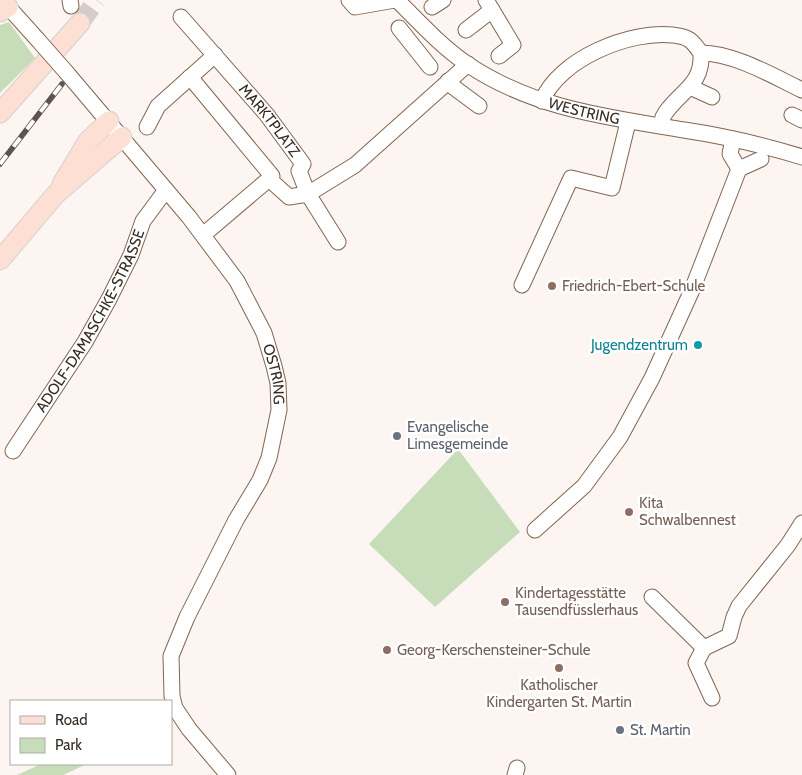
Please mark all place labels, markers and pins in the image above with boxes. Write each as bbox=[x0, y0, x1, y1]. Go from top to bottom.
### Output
place label: Friedrich-Ebert-Schule bbox=[562, 277, 706, 295]
marker: Friedrich-Ebert-Schule bbox=[546, 280, 558, 292]
place label: Jugendzentrum bbox=[590, 336, 688, 354]
marker: Jugendzentrum bbox=[692, 339, 704, 351]
place label: Evangelische Limesgemeinde bbox=[407, 418, 509, 453]
marker: Evangelische Limesgemeinde bbox=[391, 430, 403, 442]
place label: Kita Schwalbennest bbox=[639, 494, 736, 529]
marker: Kita Schwalbennest bbox=[623, 506, 635, 518]
place label: Kindertagesstätte Tausendfüsslerhaus bbox=[515, 584, 638, 619]
marker: Kindertagesstätte Tausendfüsslerhaus bbox=[499, 596, 511, 608]
place label: Georg-Kerschensteiner-Schule bbox=[397, 641, 591, 659]
marker: Georg-Kerschensteiner-Schule bbox=[381, 644, 393, 656]
marker: Katholischer Kindergarten St. Martin bbox=[553, 662, 565, 674]
place label: Katholischer Kindergarten St. Martin bbox=[486, 676, 632, 711]
place label: St. Martin bbox=[630, 721, 691, 739]
marker: St. Martin bbox=[614, 724, 626, 736]

